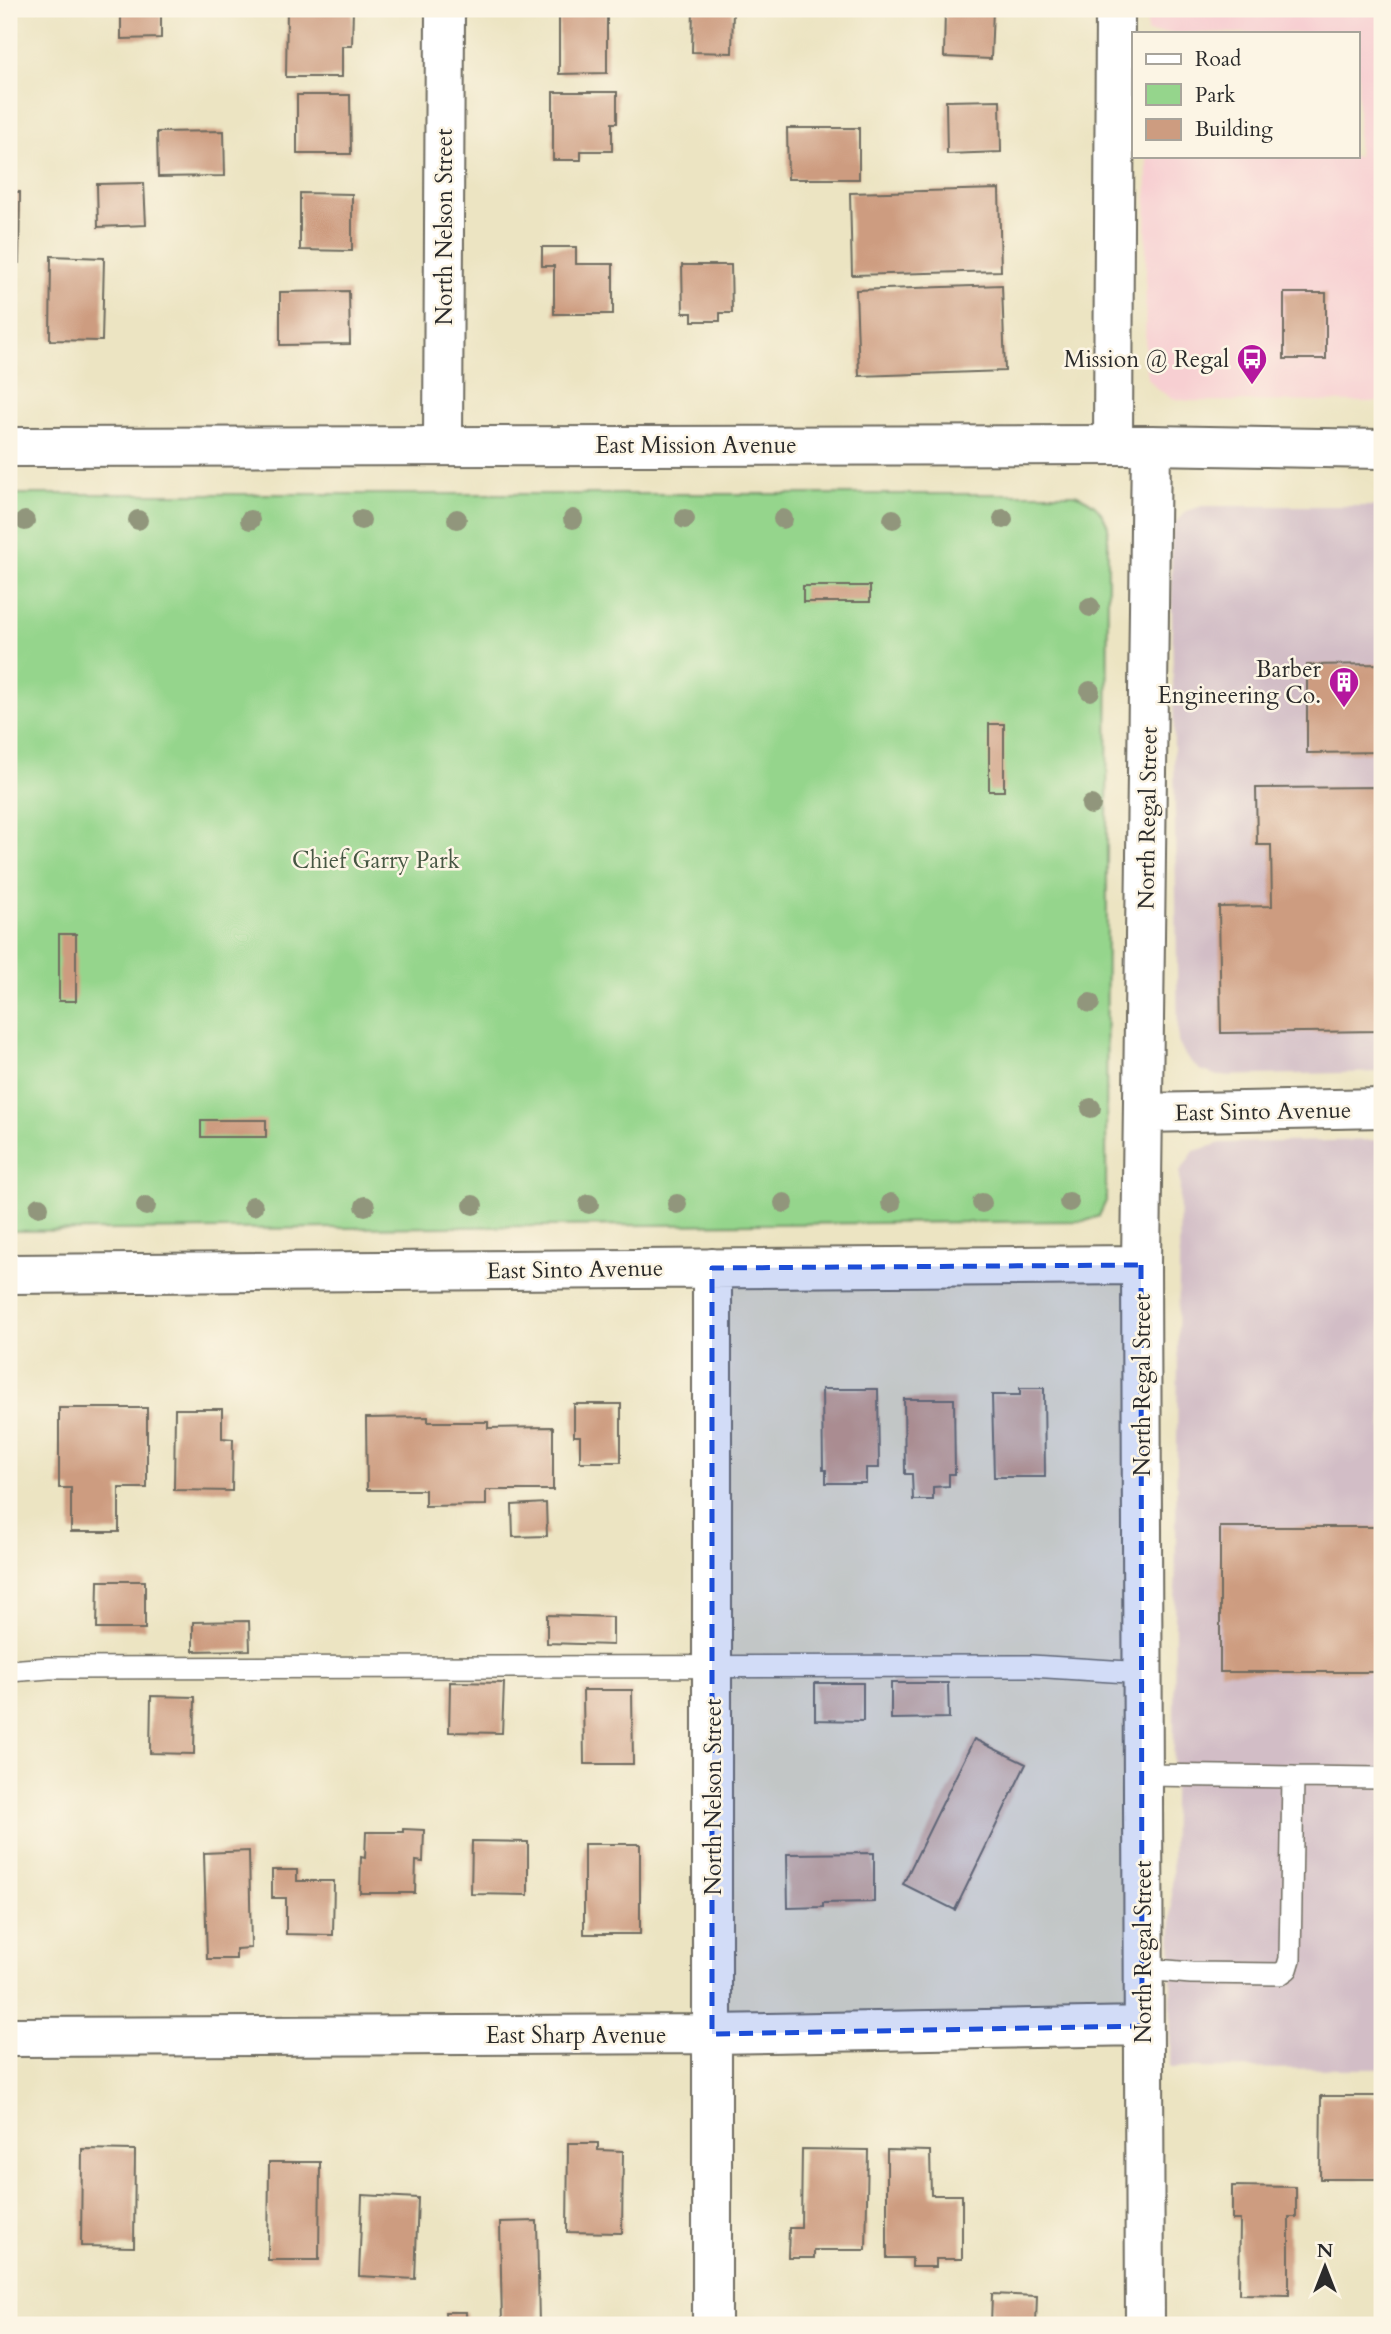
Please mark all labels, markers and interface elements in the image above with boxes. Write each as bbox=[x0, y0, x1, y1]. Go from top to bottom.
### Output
legend bbox=[1132, 32, 1360, 158]
text: Road bbox=[1195, 45, 1241, 74]
text: Park bbox=[1195, 81, 1236, 110]
text: Building bbox=[1195, 115, 1273, 144]
street label: North Nelson Street bbox=[429, 128, 460, 326]
bus stop icon: Mission @ Regal bbox=[1235, 342, 1269, 386]
place label: Mission @ Regal bbox=[1064, 344, 1229, 375]
street label: East Mission Avenue bbox=[595, 430, 797, 461]
place label: Barber Engineering Co. bbox=[1158, 654, 1322, 711]
building icon: Barber Engineering Co. bbox=[1327, 665, 1361, 709]
street label: North Regal Street bbox=[1130, 726, 1165, 910]
park label: Chief Garry Park bbox=[292, 845, 461, 876]
street label: East Sinto Avenue bbox=[1174, 1094, 1352, 1129]
street label: East Sinto Avenue bbox=[486, 1252, 664, 1287]
street label: North Regal Street bbox=[1127, 1293, 1158, 1477]
street label: North Nelson Street bbox=[698, 1698, 729, 1896]
street label: North Regal Street bbox=[1128, 1860, 1159, 2044]
street label: East Sharp Avenue bbox=[486, 2020, 666, 2051]
north arrow bbox=[1290, 2232, 1360, 2302]
text: N bbox=[1317, 2238, 1334, 2264]

